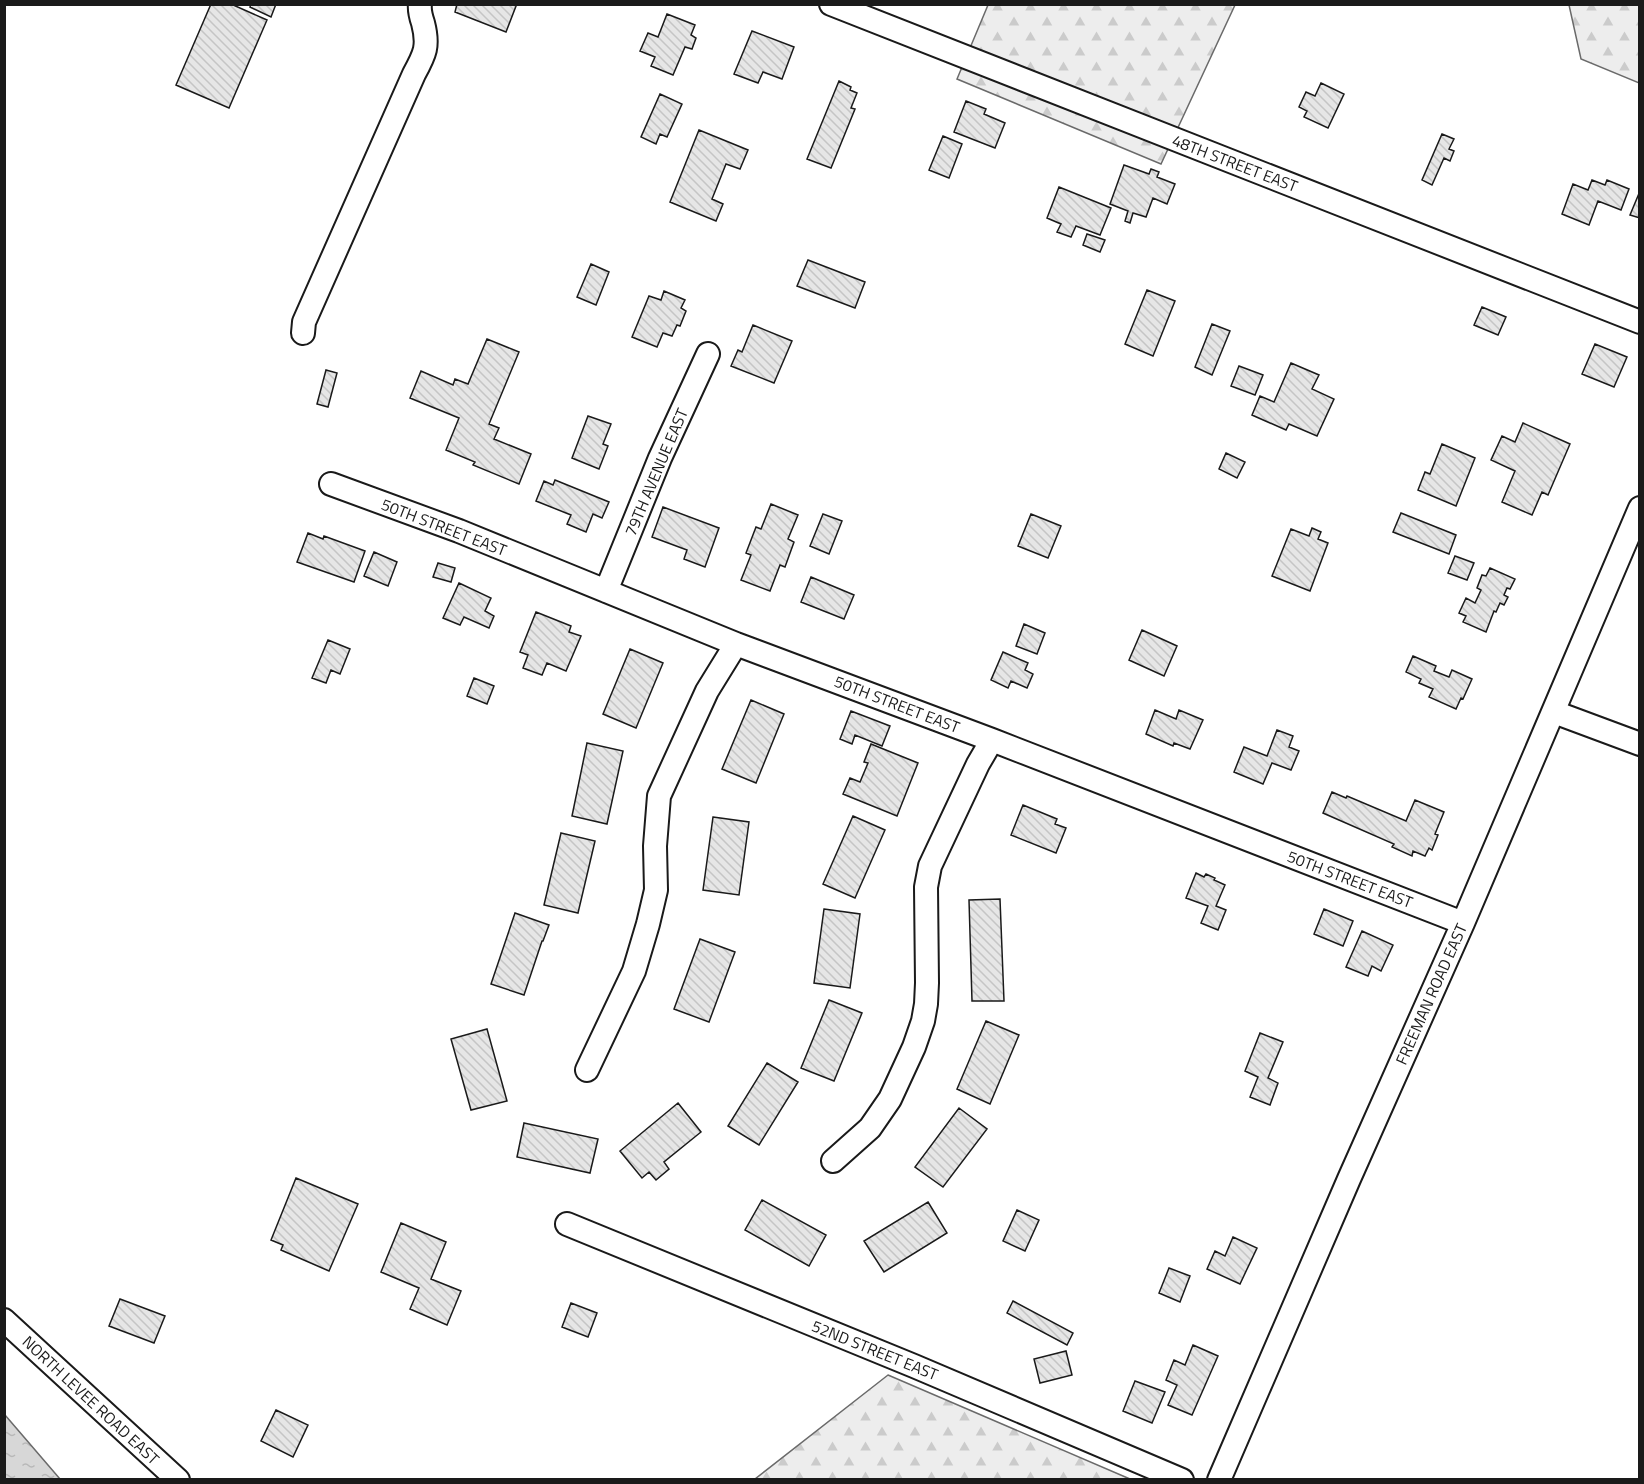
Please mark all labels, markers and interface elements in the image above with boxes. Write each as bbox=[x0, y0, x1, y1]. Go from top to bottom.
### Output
street label: 48TH STREET EAST bbox=[1169, 128, 1302, 198]
street label: 79TH AVENUE EAST bbox=[618, 404, 694, 540]
street label: 50TH STREET EAST bbox=[378, 492, 511, 562]
street label: 50TH STREET EAST bbox=[831, 669, 964, 739]
street label: 50TH STREET EAST bbox=[1284, 844, 1417, 914]
street label: FREEMAN ROAD EAST bbox=[1389, 919, 1473, 1068]
street label: 52ND STREET EAST bbox=[808, 1314, 942, 1387]
street label: NORTH LEVEE ROAD EAST bbox=[17, 1330, 165, 1470]

